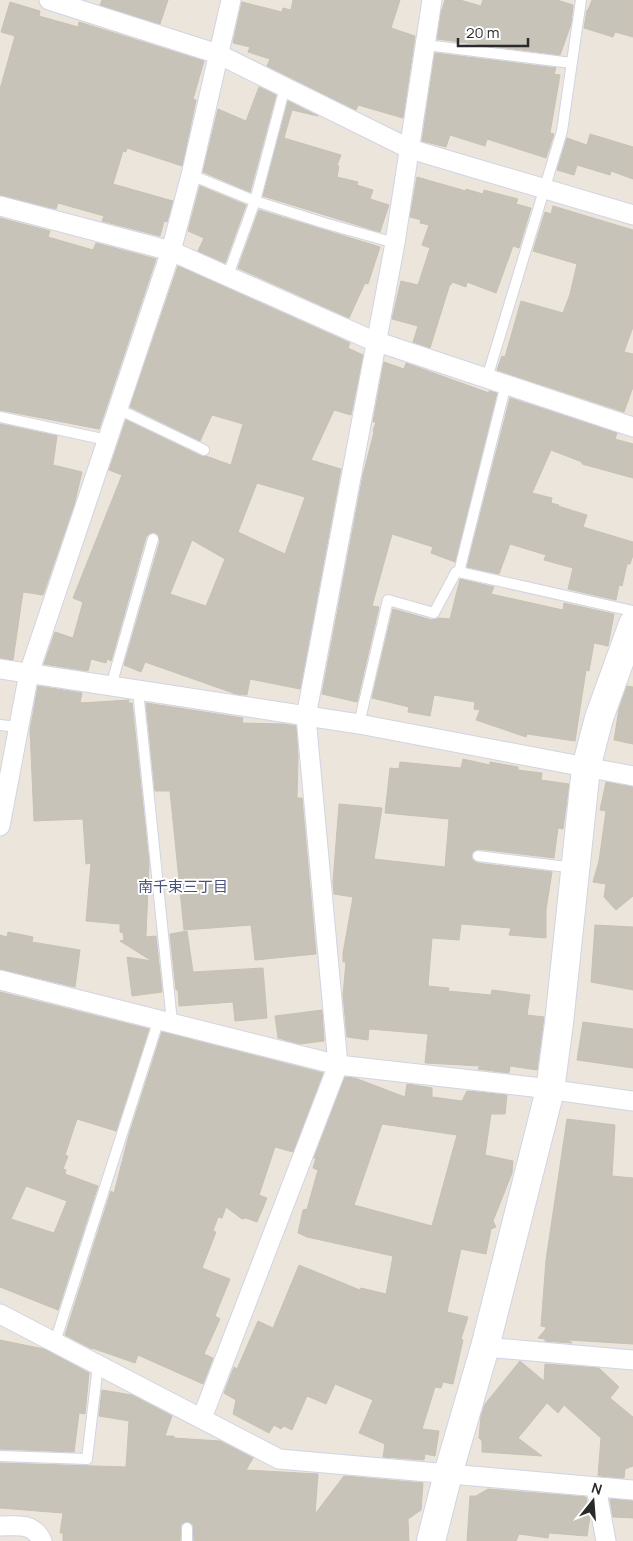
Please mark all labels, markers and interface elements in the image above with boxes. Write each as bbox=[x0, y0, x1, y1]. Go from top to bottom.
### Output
scale bar bbox=[458, 15, 528, 47]
text: 20 m bbox=[466, 22, 499, 43]
district label: 南千束三丁目 bbox=[138, 876, 228, 897]
north arrow bbox=[568, 1476, 618, 1526]
text: N bbox=[589, 1478, 605, 1499]

